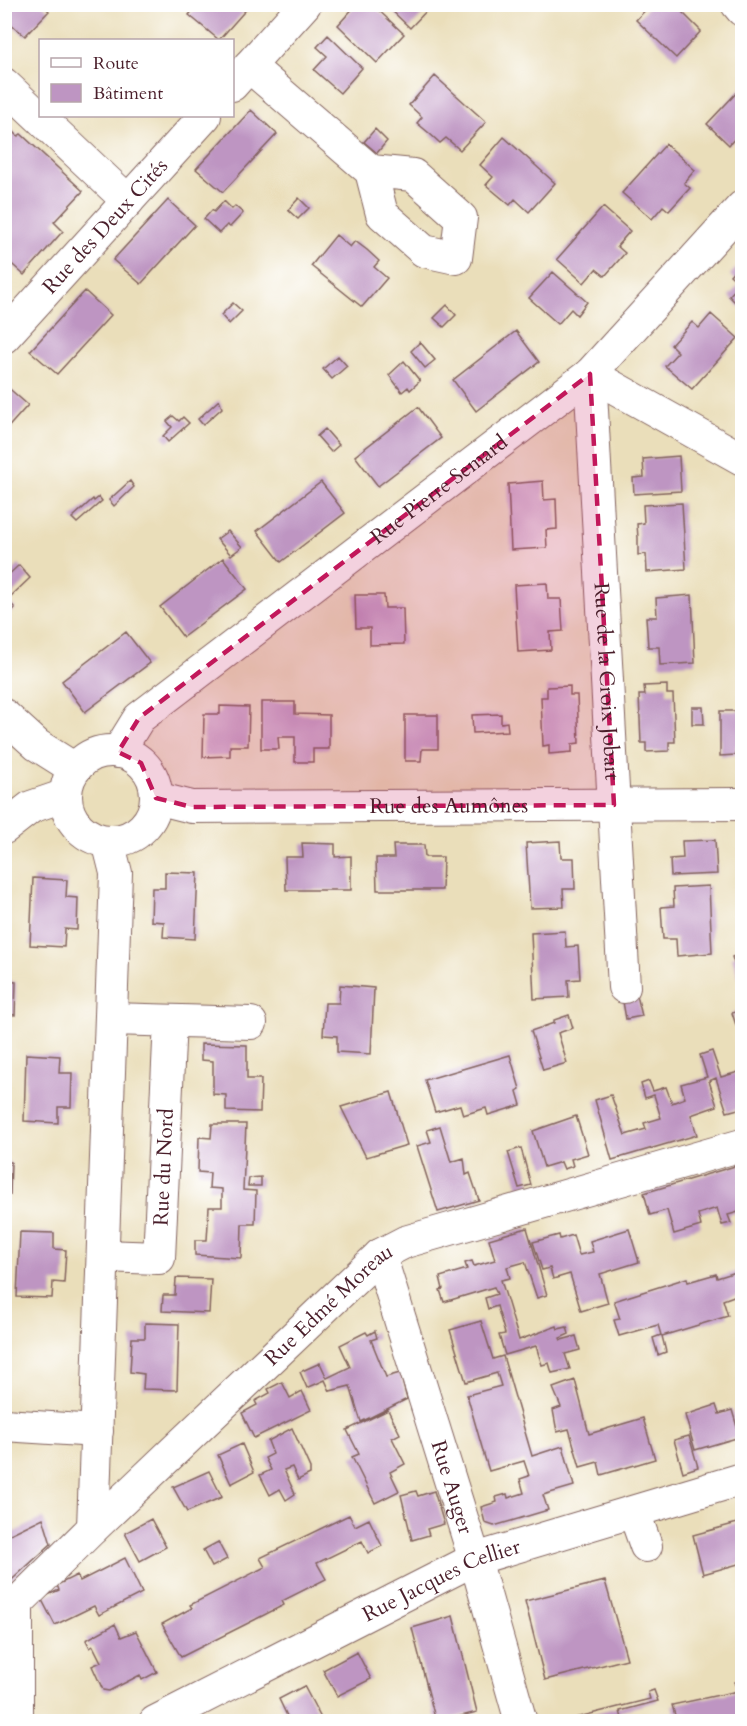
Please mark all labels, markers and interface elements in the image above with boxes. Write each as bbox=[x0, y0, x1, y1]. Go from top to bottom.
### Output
legend bbox=[39, 39, 234, 117]
text: Route bbox=[93, 51, 139, 76]
text: Bâtiment bbox=[93, 81, 163, 106]
street label: Rue des Deux Cités bbox=[36, 152, 174, 300]
street label: Rue Pierre Semard bbox=[364, 428, 513, 551]
street label: Rue de la Croix Jobart bbox=[587, 582, 627, 782]
street label: Rue des Aumônes bbox=[369, 791, 528, 821]
street label: Rue du Nord bbox=[146, 1108, 180, 1227]
street label: Rue Edmé Moreau bbox=[258, 1236, 398, 1372]
street label: Rue Auger bbox=[424, 1437, 481, 1538]
street label: Rue Jacques Cellier bbox=[357, 1532, 524, 1629]

